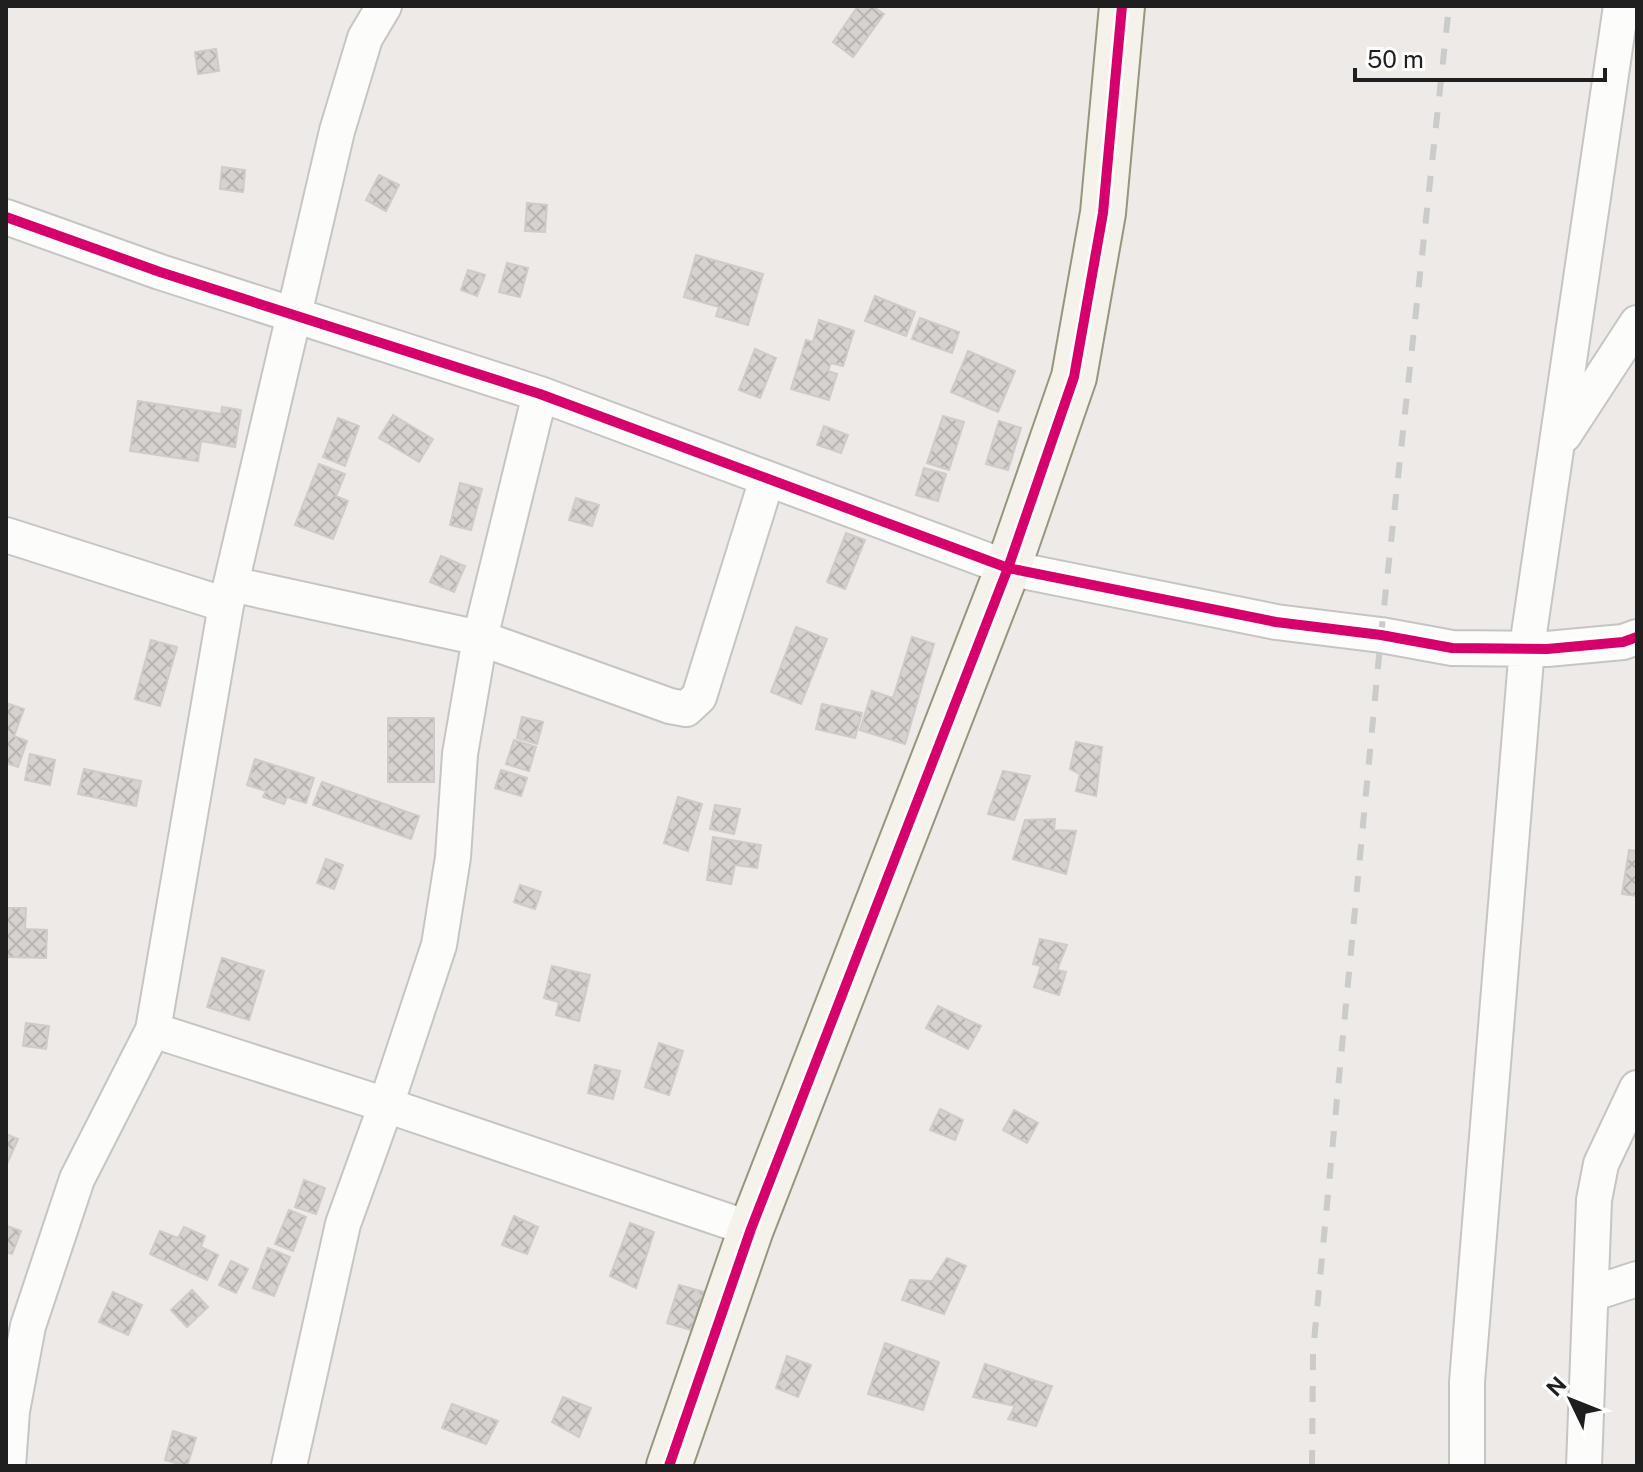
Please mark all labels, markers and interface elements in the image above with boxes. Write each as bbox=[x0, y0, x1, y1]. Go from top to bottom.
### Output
scale bar bbox=[1355, 32, 1605, 82]
text: 50 m bbox=[1367, 45, 1424, 73]
north arrow bbox=[1531, 1360, 1611, 1440]
text: N bbox=[1541, 1371, 1572, 1402]

